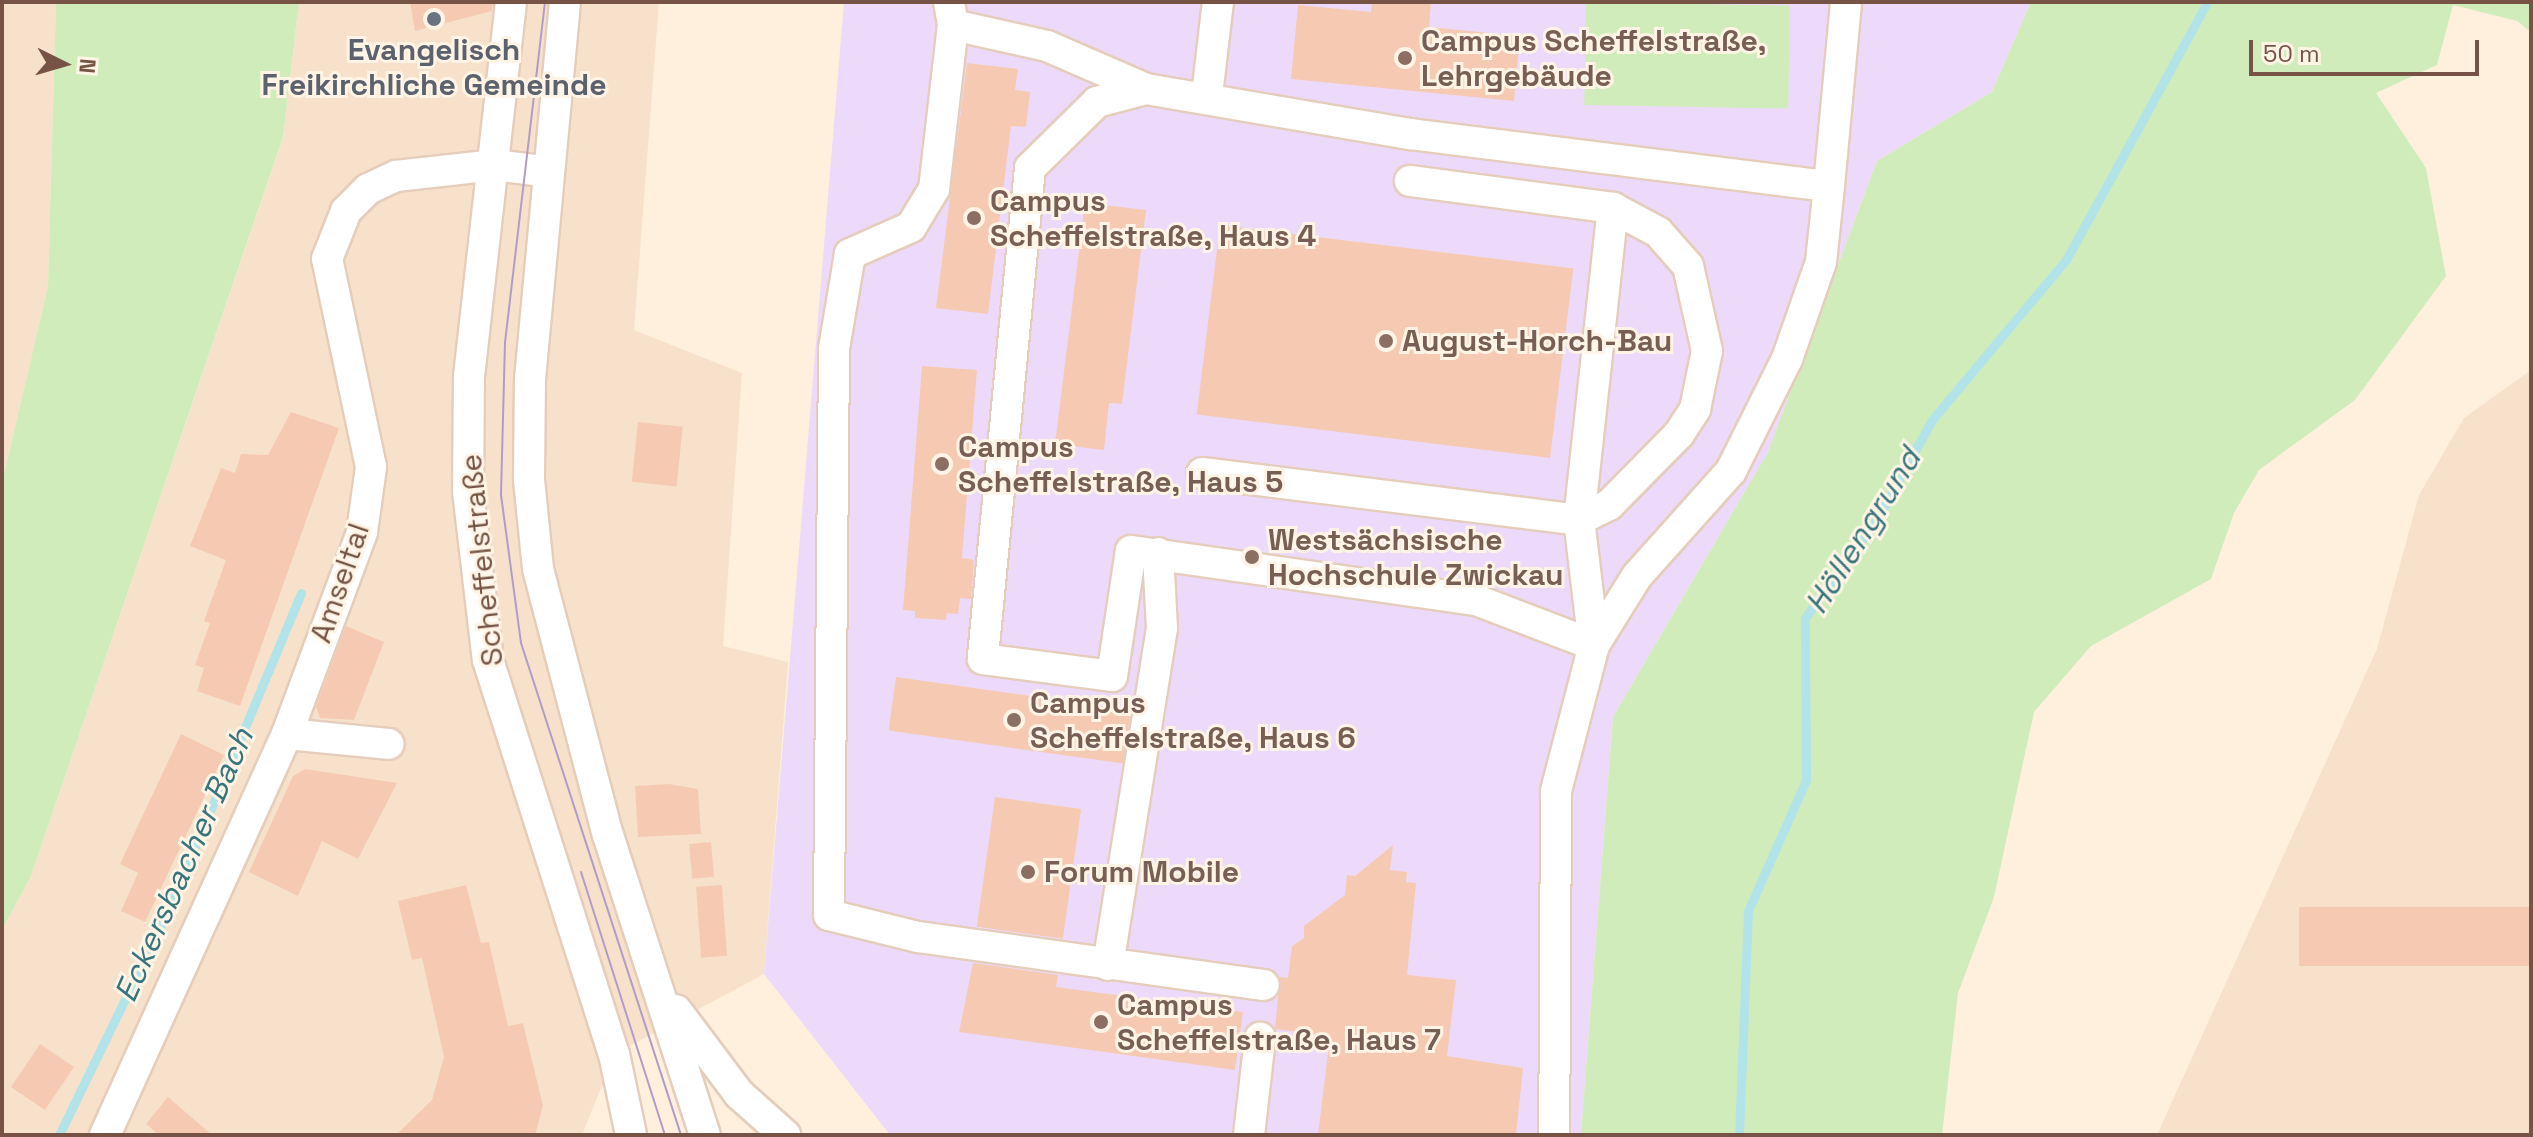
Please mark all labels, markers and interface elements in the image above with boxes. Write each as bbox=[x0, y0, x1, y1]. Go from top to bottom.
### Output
marker: Evangelisch Freikirchliche Gemeinde bbox=[425, 10, 443, 28]
place label: Campus Scheffelstraße, Lehrgebäude bbox=[1421, 23, 1766, 94]
north arrow bbox=[24, 24, 104, 104]
scale bar bbox=[2253, 24, 2483, 74]
place label: Evangelisch Freikirchliche Gemeinde bbox=[262, 32, 606, 102]
text: 50 m bbox=[2263, 38, 2320, 69]
marker: Campus Scheffelstraße, Lehrgebäude bbox=[1396, 49, 1414, 67]
text: N bbox=[73, 58, 102, 75]
place label: Campus Scheffelstraße, Haus 4 bbox=[990, 183, 1317, 254]
marker: Campus Scheffelstraße, Haus 4 bbox=[965, 209, 983, 227]
place label: August-Horch-Bau bbox=[1402, 323, 1672, 359]
marker: August-Horch-Bau bbox=[1377, 332, 1395, 350]
place label: Campus Scheffelstraße, Haus 5 bbox=[958, 429, 1284, 500]
water label: Höllengrund bbox=[1797, 441, 1929, 621]
street label: Scheffelstraße bbox=[453, 452, 511, 668]
marker: Campus Scheffelstraße, Haus 5 bbox=[933, 455, 951, 473]
street label: Amseltal bbox=[303, 519, 377, 647]
place label: Westsächsische Hochschule Zwickau bbox=[1268, 522, 1563, 592]
marker: Westsächsische Hochschule Zwickau bbox=[1243, 548, 1261, 566]
place label: Campus Scheffelstraße, Haus 6 bbox=[1030, 685, 1357, 756]
marker: Campus Scheffelstraße, Haus 6 bbox=[1005, 711, 1023, 729]
water label: Eckersbacher Bach bbox=[106, 722, 262, 1008]
place label: Forum Mobile bbox=[1044, 854, 1239, 890]
marker: Forum Mobile bbox=[1019, 863, 1037, 881]
place label: Campus Scheffelstraße, Haus 7 bbox=[1117, 987, 1442, 1058]
marker: Campus Scheffelstraße, Haus 7 bbox=[1092, 1013, 1110, 1031]

